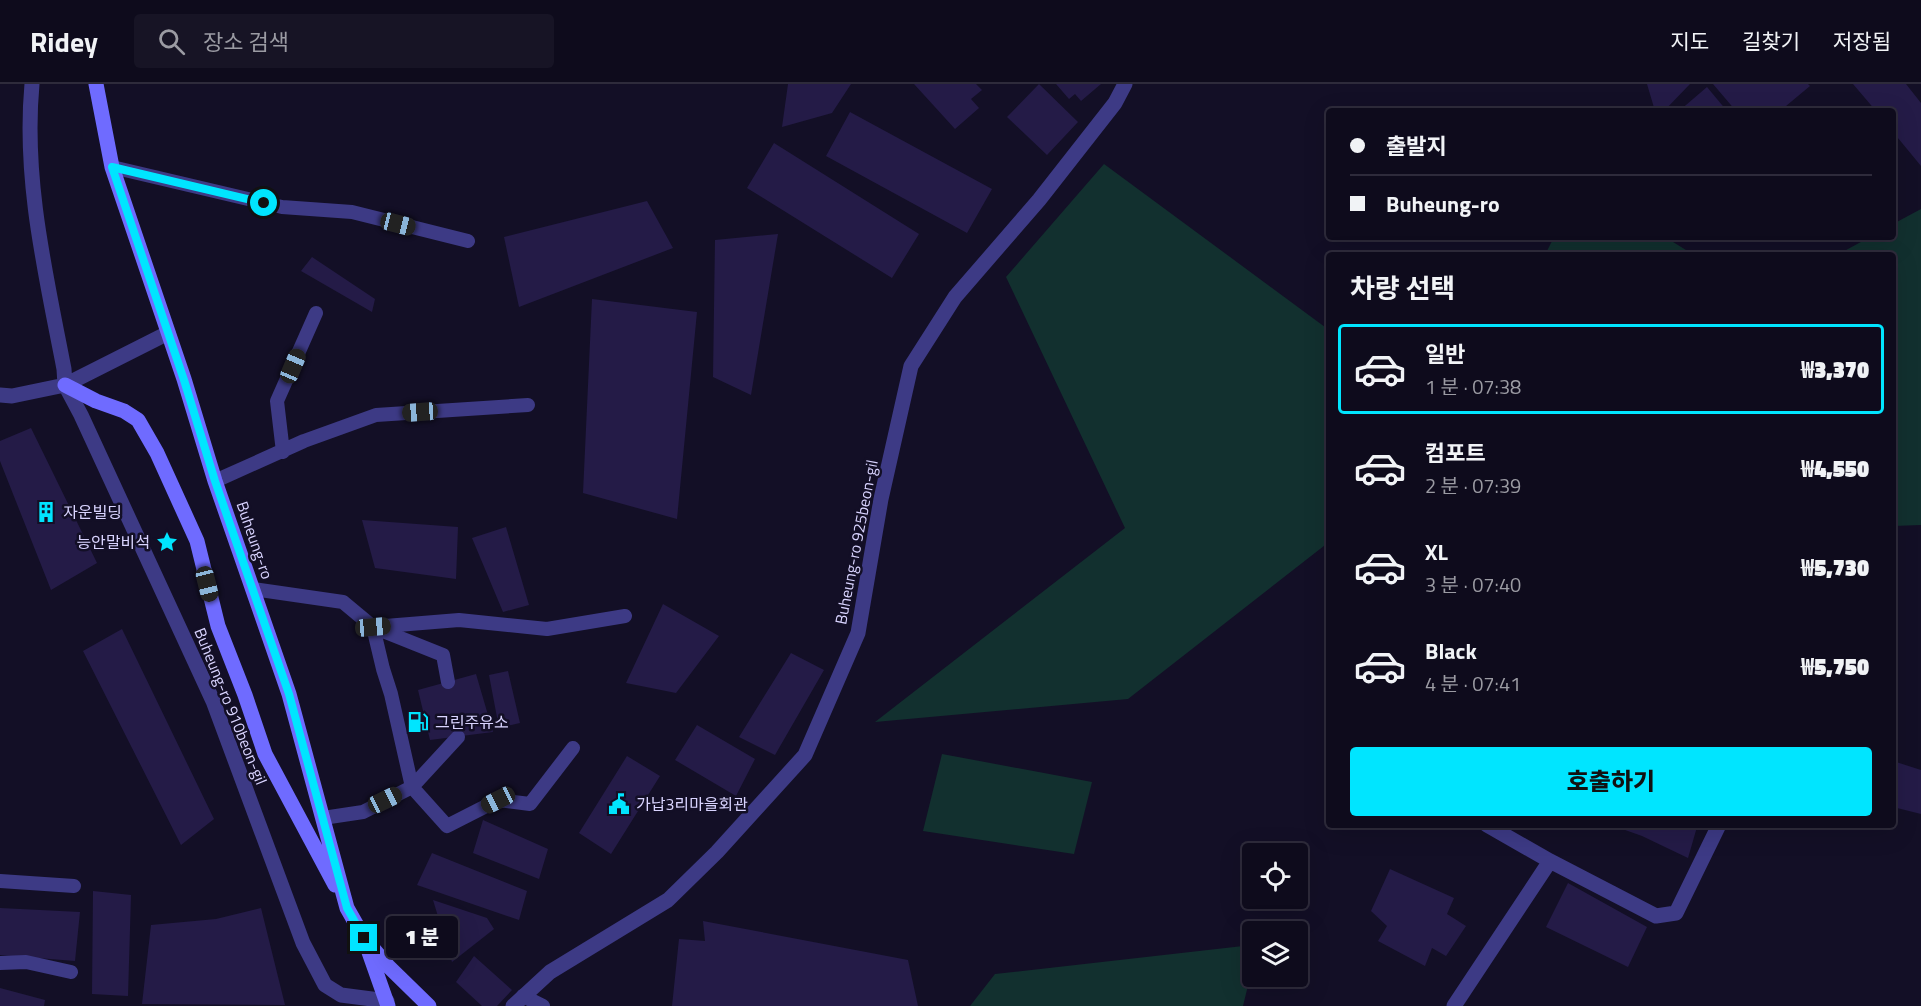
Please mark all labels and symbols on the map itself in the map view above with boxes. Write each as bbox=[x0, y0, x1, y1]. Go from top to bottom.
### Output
route start bbox=[250, 189, 277, 216]
car bbox=[378, 211, 418, 237]
car bbox=[278, 346, 308, 386]
car bbox=[401, 402, 439, 422]
street label: Buheung-ro 925beon-gil bbox=[828, 458, 884, 626]
street label: Buheung-ro bbox=[230, 498, 280, 582]
building icon: 자운빌딩 bbox=[34, 500, 58, 524]
place label: 자운빌딩 bbox=[63, 500, 122, 524]
place label: 능안말비석 bbox=[76, 530, 150, 554]
place icon: 능안말비석 bbox=[155, 530, 179, 554]
car bbox=[194, 564, 220, 604]
car bbox=[354, 616, 392, 638]
street label: Buheung-ro 910beon-gil bbox=[189, 624, 273, 788]
fuel station icon: 그린주유소 bbox=[406, 710, 430, 734]
place label: 그린주유소 bbox=[435, 710, 509, 734]
car bbox=[365, 784, 405, 816]
car bbox=[478, 784, 518, 816]
public building icon: 가납3리마을회관 bbox=[607, 792, 631, 816]
place label: 가납3리마을회관 bbox=[636, 792, 748, 816]
callout: 1 분 bbox=[385, 917, 457, 959]
route end bbox=[350, 924, 377, 951]

